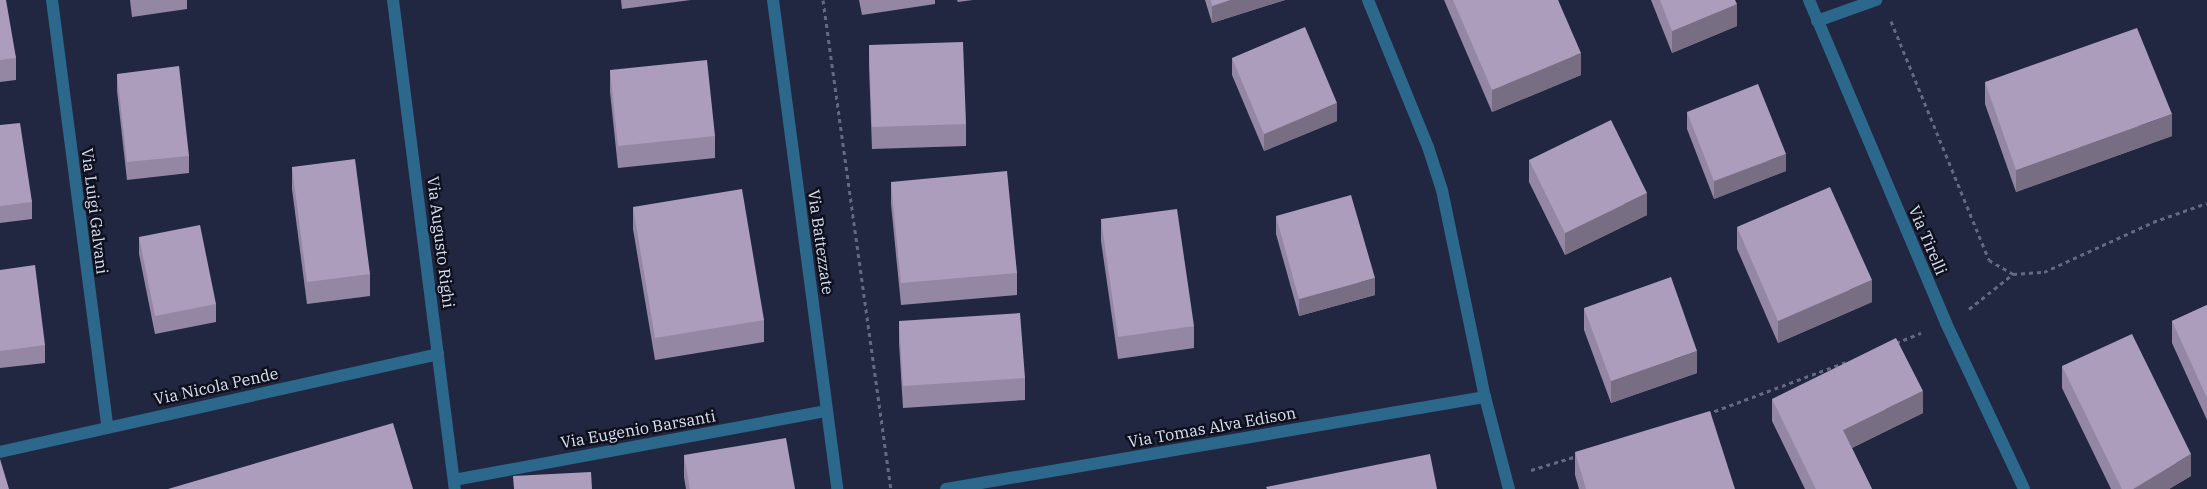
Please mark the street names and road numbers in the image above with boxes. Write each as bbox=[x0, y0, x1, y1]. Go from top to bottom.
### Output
street label: Via Luigi Galvani bbox=[78, 147, 112, 275]
street label: Via Augusto Righi bbox=[423, 175, 459, 309]
street label: Via Battezzate bbox=[804, 188, 838, 296]
street label: Via Tirelli bbox=[1905, 202, 1951, 278]
street label: Via Nicola Pende bbox=[152, 363, 280, 409]
street label: Via Tomas Alva Edison bbox=[1126, 403, 1298, 451]
street label: Via Eugenio Barsanti bbox=[559, 406, 717, 452]

